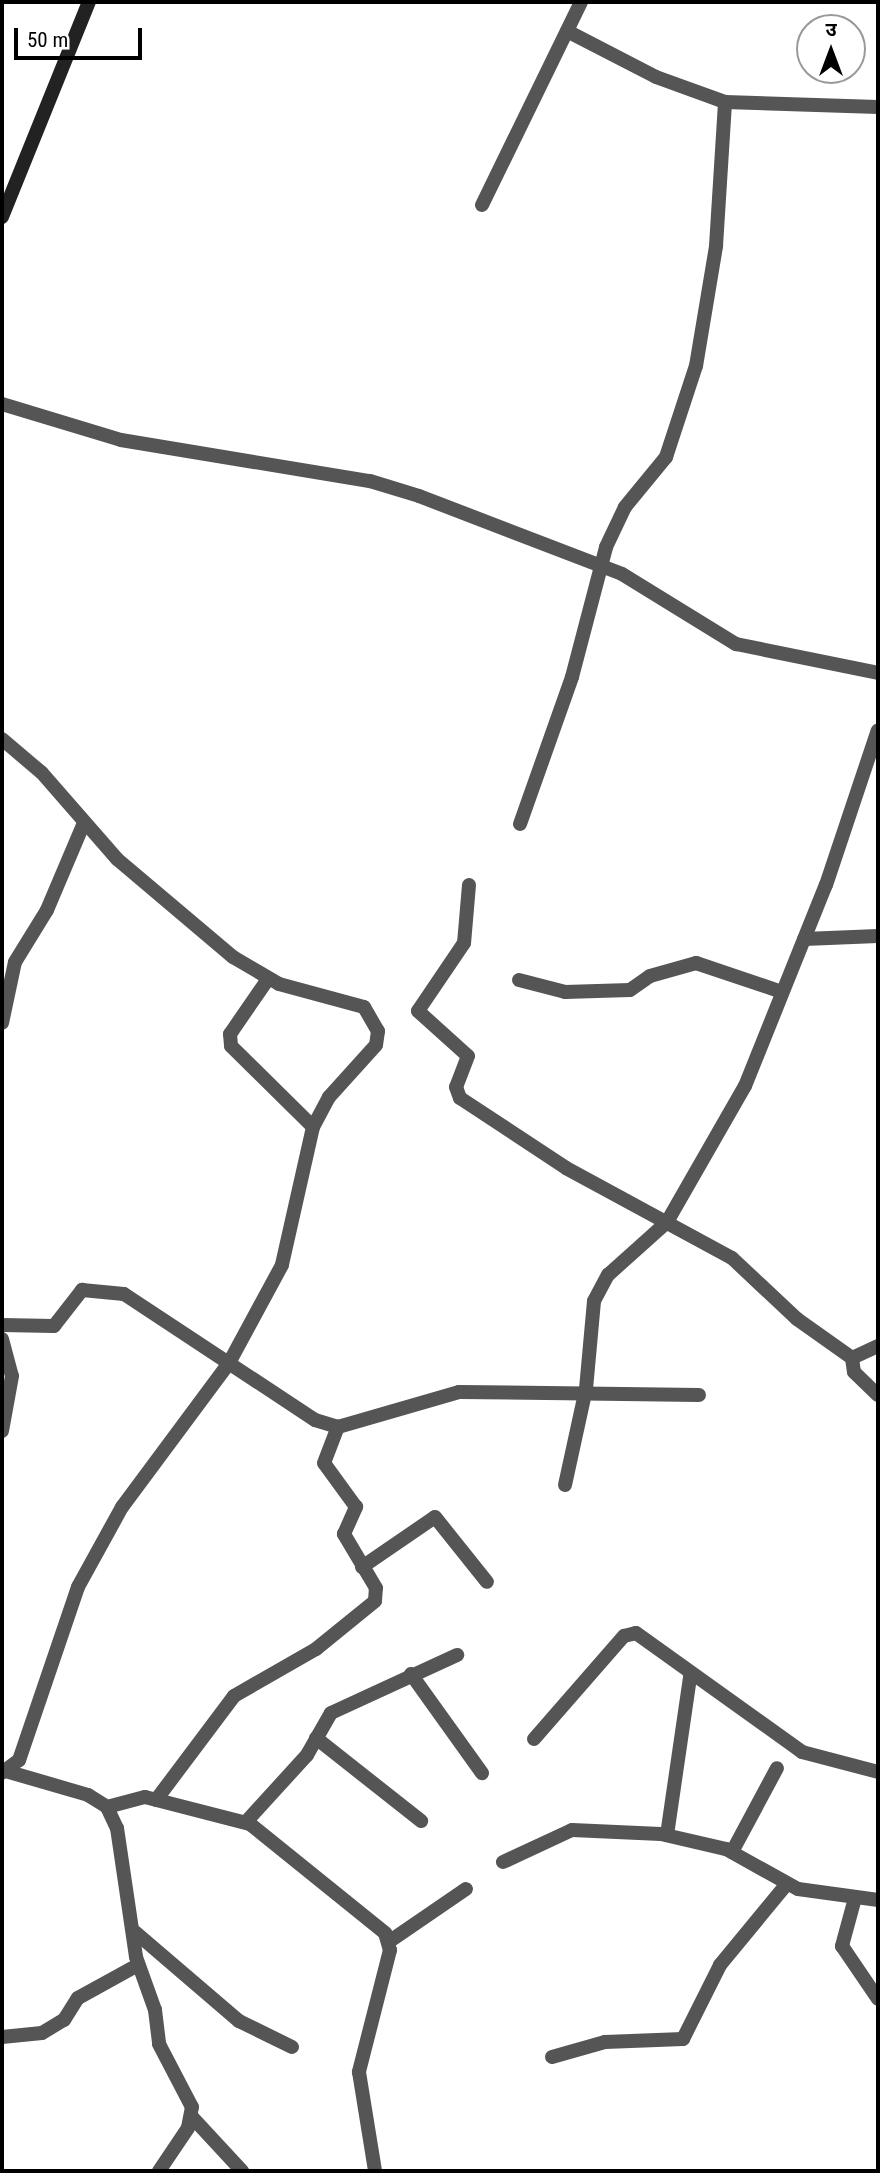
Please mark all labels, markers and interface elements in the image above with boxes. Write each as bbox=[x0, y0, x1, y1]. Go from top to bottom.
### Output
scale bar bbox=[18, 14, 145, 58]
north arrow bbox=[796, 14, 866, 84]
text: उ bbox=[825, 18, 837, 41]
text: 50 m bbox=[27, 28, 68, 52]

